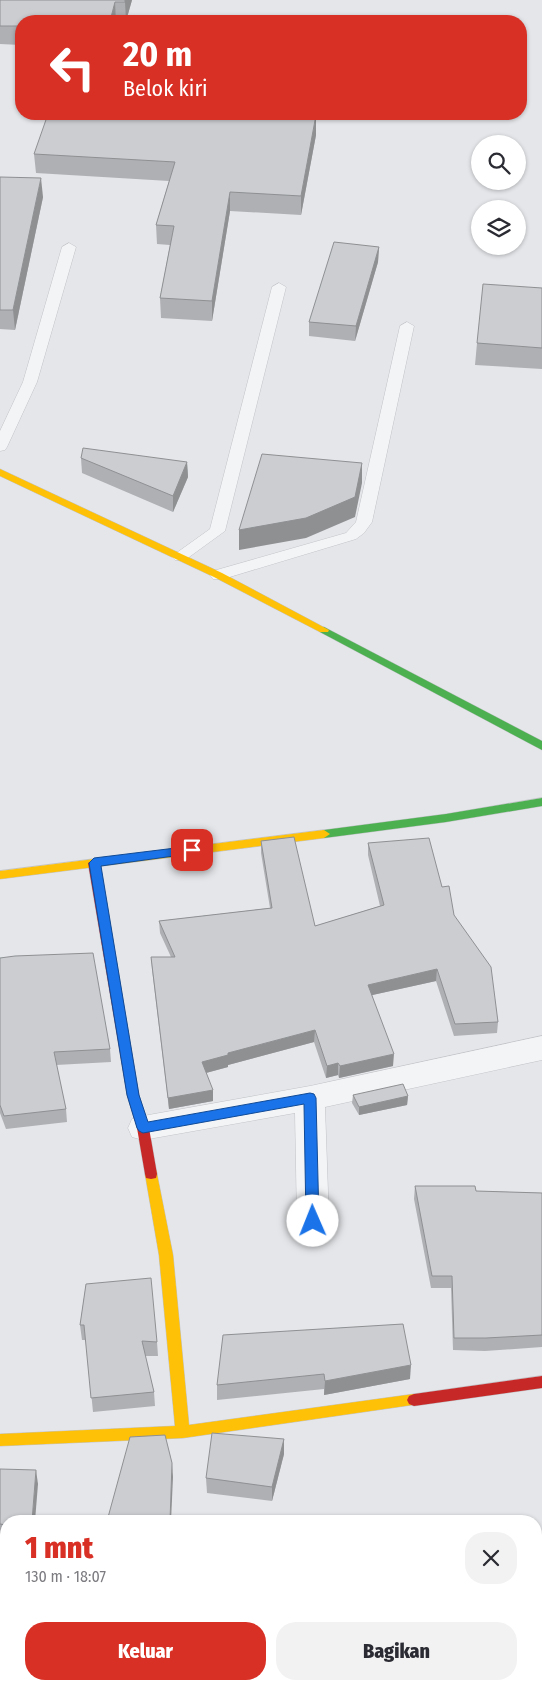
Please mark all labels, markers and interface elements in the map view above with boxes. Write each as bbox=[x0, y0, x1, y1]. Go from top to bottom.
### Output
text: 20 m bbox=[123, 33, 192, 75]
icon: left bbox=[40, 35, 105, 100]
text: Belok kiri bbox=[123, 75, 208, 102]
map controls bbox=[471, 135, 526, 255]
button: search bbox=[471, 135, 526, 190]
button: layers bbox=[471, 200, 526, 255]
pin bbox=[171, 829, 213, 871]
icon: arrive bbox=[178, 836, 206, 864]
position arrow bbox=[286, 1194, 338, 1246]
text: 1 mnt bbox=[25, 1530, 93, 1566]
button: close bbox=[465, 1532, 517, 1584]
text: 130 m · 18:07 bbox=[25, 1567, 106, 1586]
button: Keluar bbox=[25, 1622, 266, 1680]
button: Bagikan bbox=[276, 1622, 517, 1680]

